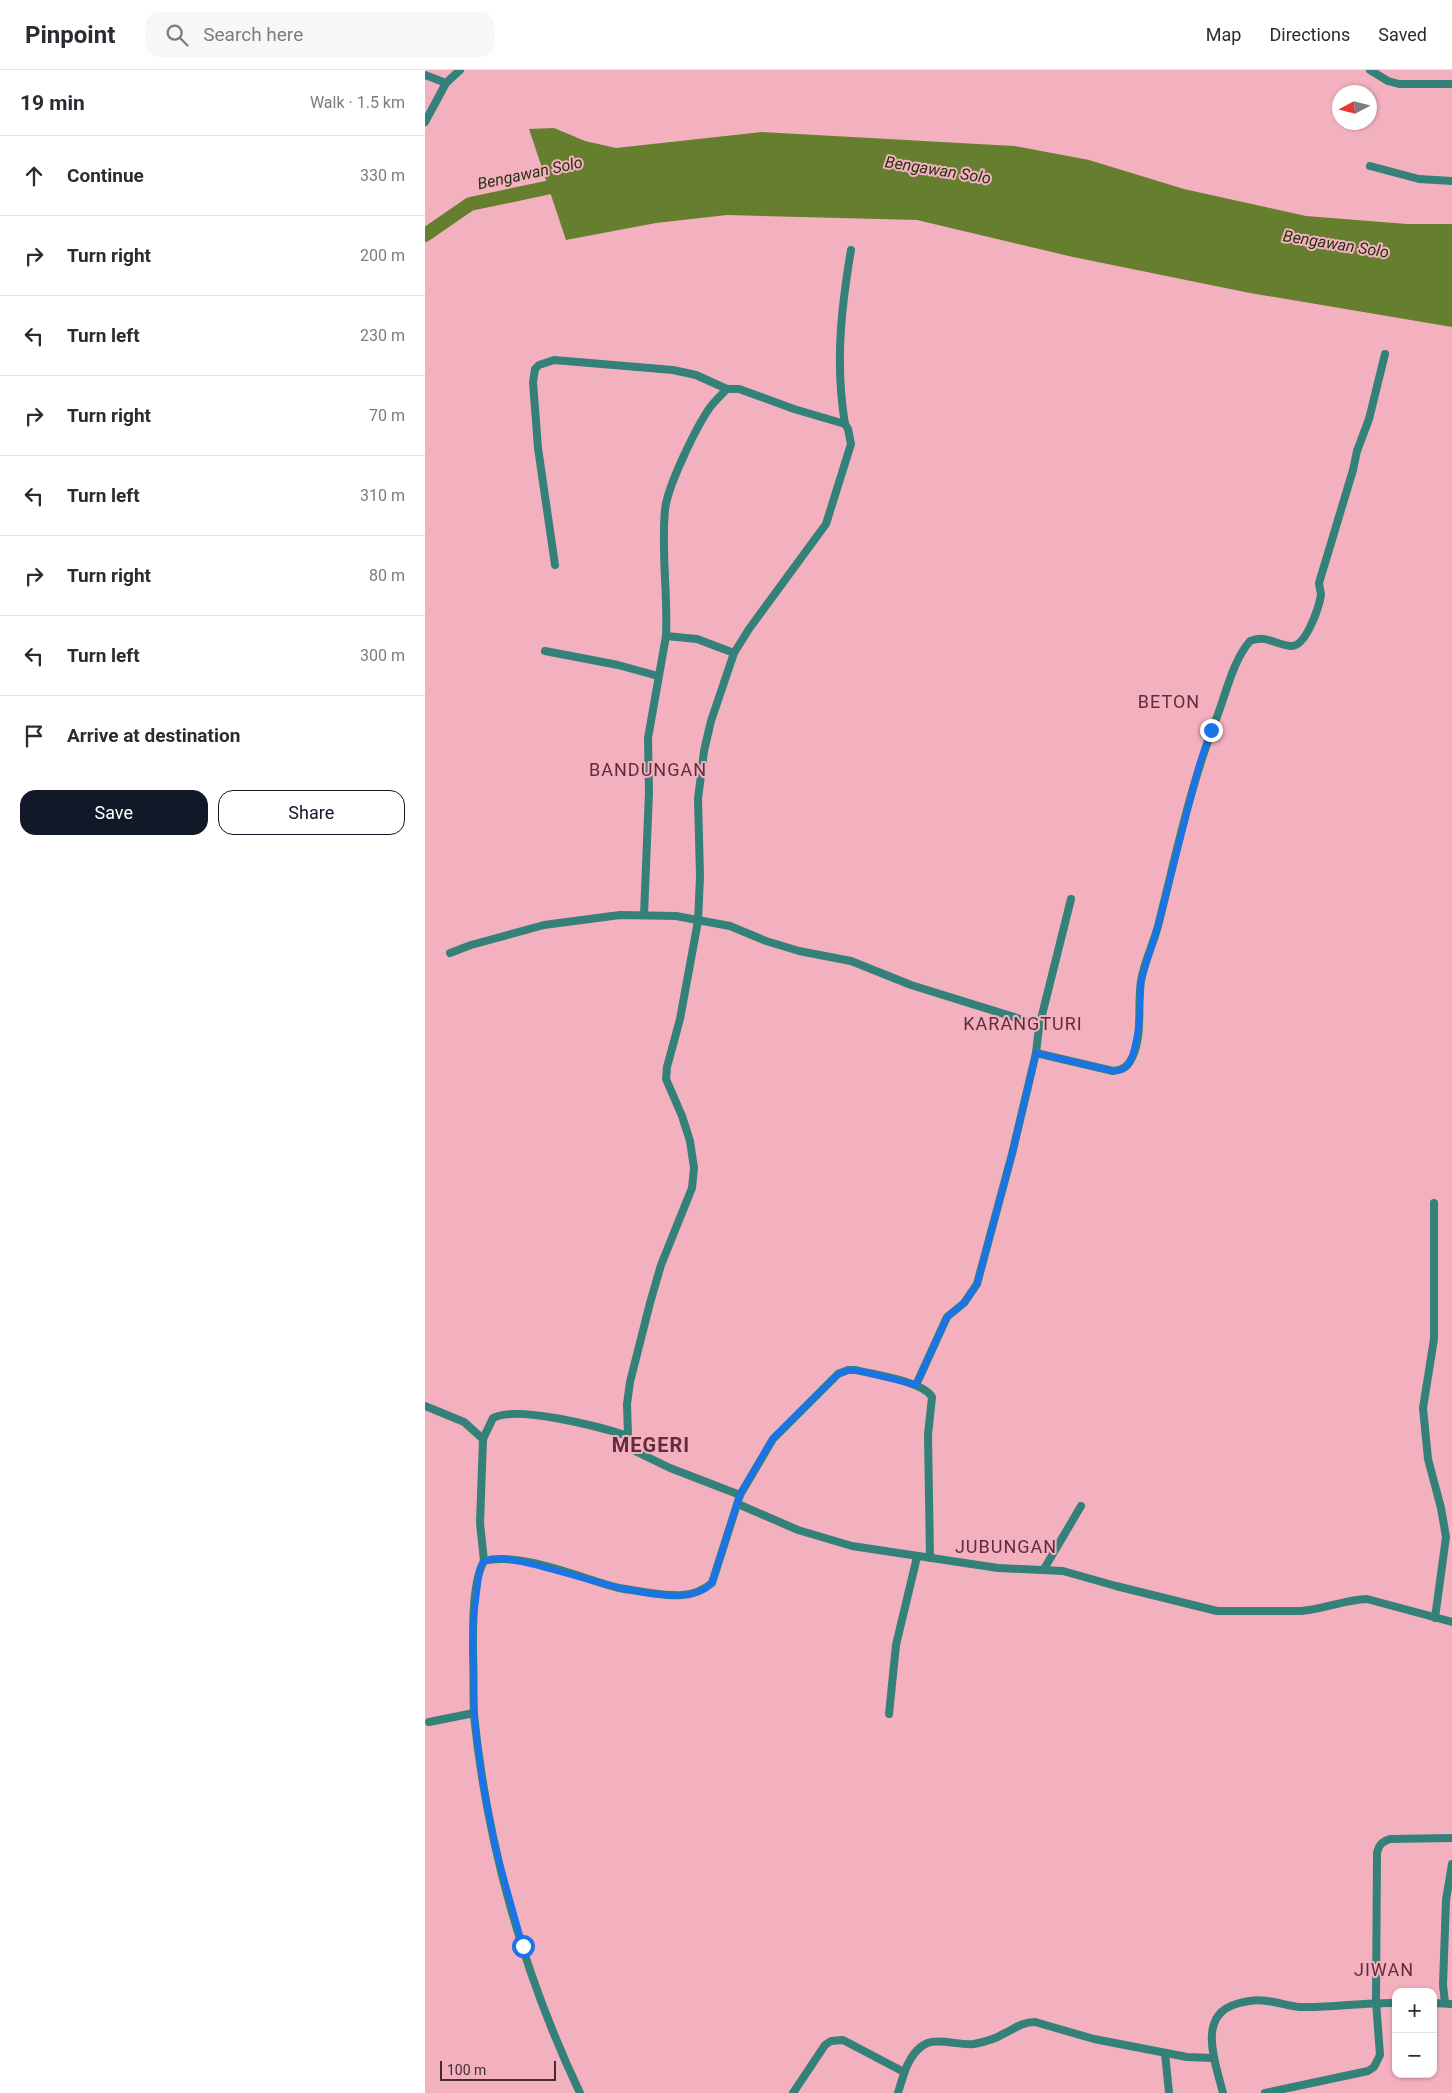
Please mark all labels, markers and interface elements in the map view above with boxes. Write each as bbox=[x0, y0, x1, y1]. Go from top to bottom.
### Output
search box bbox=[145, 12, 495, 57]
text: Pinpoint bbox=[25, 21, 115, 49]
icon: search bbox=[163, 21, 191, 49]
text: Search here bbox=[203, 23, 303, 46]
text: Map bbox=[1206, 24, 1241, 45]
text: Directions bbox=[1269, 24, 1350, 45]
text: Saved bbox=[1378, 24, 1427, 45]
north arrow bbox=[1332, 85, 1377, 130]
text: 19 min bbox=[20, 91, 85, 115]
text: Walk · 1.5 km bbox=[310, 93, 405, 112]
water label: Bengawan Solo bbox=[884, 152, 992, 188]
water label: Bengawan Solo bbox=[476, 153, 584, 193]
icon: ahead bbox=[20, 162, 48, 190]
text: Continue bbox=[67, 164, 144, 187]
text: 330 m bbox=[360, 166, 405, 185]
water label: Bengawan Solo bbox=[1282, 226, 1390, 262]
icon: right bbox=[20, 242, 48, 270]
text: Turn right bbox=[67, 244, 151, 267]
text: 200 m bbox=[360, 246, 405, 265]
icon: left bbox=[20, 322, 48, 350]
text: Turn left bbox=[67, 324, 140, 347]
text: 230 m bbox=[360, 326, 405, 345]
icon: right bbox=[20, 402, 48, 430]
text: Turn right bbox=[67, 404, 151, 427]
text: 70 m bbox=[369, 406, 405, 425]
icon: left bbox=[20, 482, 48, 510]
text: Turn left bbox=[67, 484, 140, 507]
text: 310 m bbox=[360, 486, 405, 505]
icon: right bbox=[20, 562, 48, 590]
text: Turn right bbox=[67, 564, 151, 587]
text: 80 m bbox=[369, 566, 405, 585]
icon: left bbox=[20, 642, 48, 670]
text: Turn left bbox=[67, 644, 140, 667]
text: 300 m bbox=[360, 646, 405, 665]
district label: BETON bbox=[1138, 691, 1200, 712]
route end bbox=[1200, 719, 1223, 742]
icon: arrive bbox=[20, 722, 48, 750]
text: Arrive at destination bbox=[67, 724, 240, 747]
district label: BANDUNGAN bbox=[589, 759, 707, 780]
button: Save bbox=[20, 790, 208, 835]
button: Share bbox=[218, 790, 405, 835]
district label: KARANGTURI bbox=[963, 1013, 1083, 1034]
district label: MEGERI bbox=[612, 1433, 690, 1457]
district label: JUBUNGAN bbox=[955, 1536, 1057, 1557]
route start bbox=[512, 1935, 535, 1958]
district label: JIWAN bbox=[1354, 1959, 1414, 1980]
map controls bbox=[1392, 1988, 1437, 2078]
button: + bbox=[1392, 1988, 1437, 2033]
button: − bbox=[1392, 2033, 1437, 2078]
scale bar bbox=[440, 2058, 556, 2081]
text: 100 m bbox=[447, 2062, 486, 2078]

